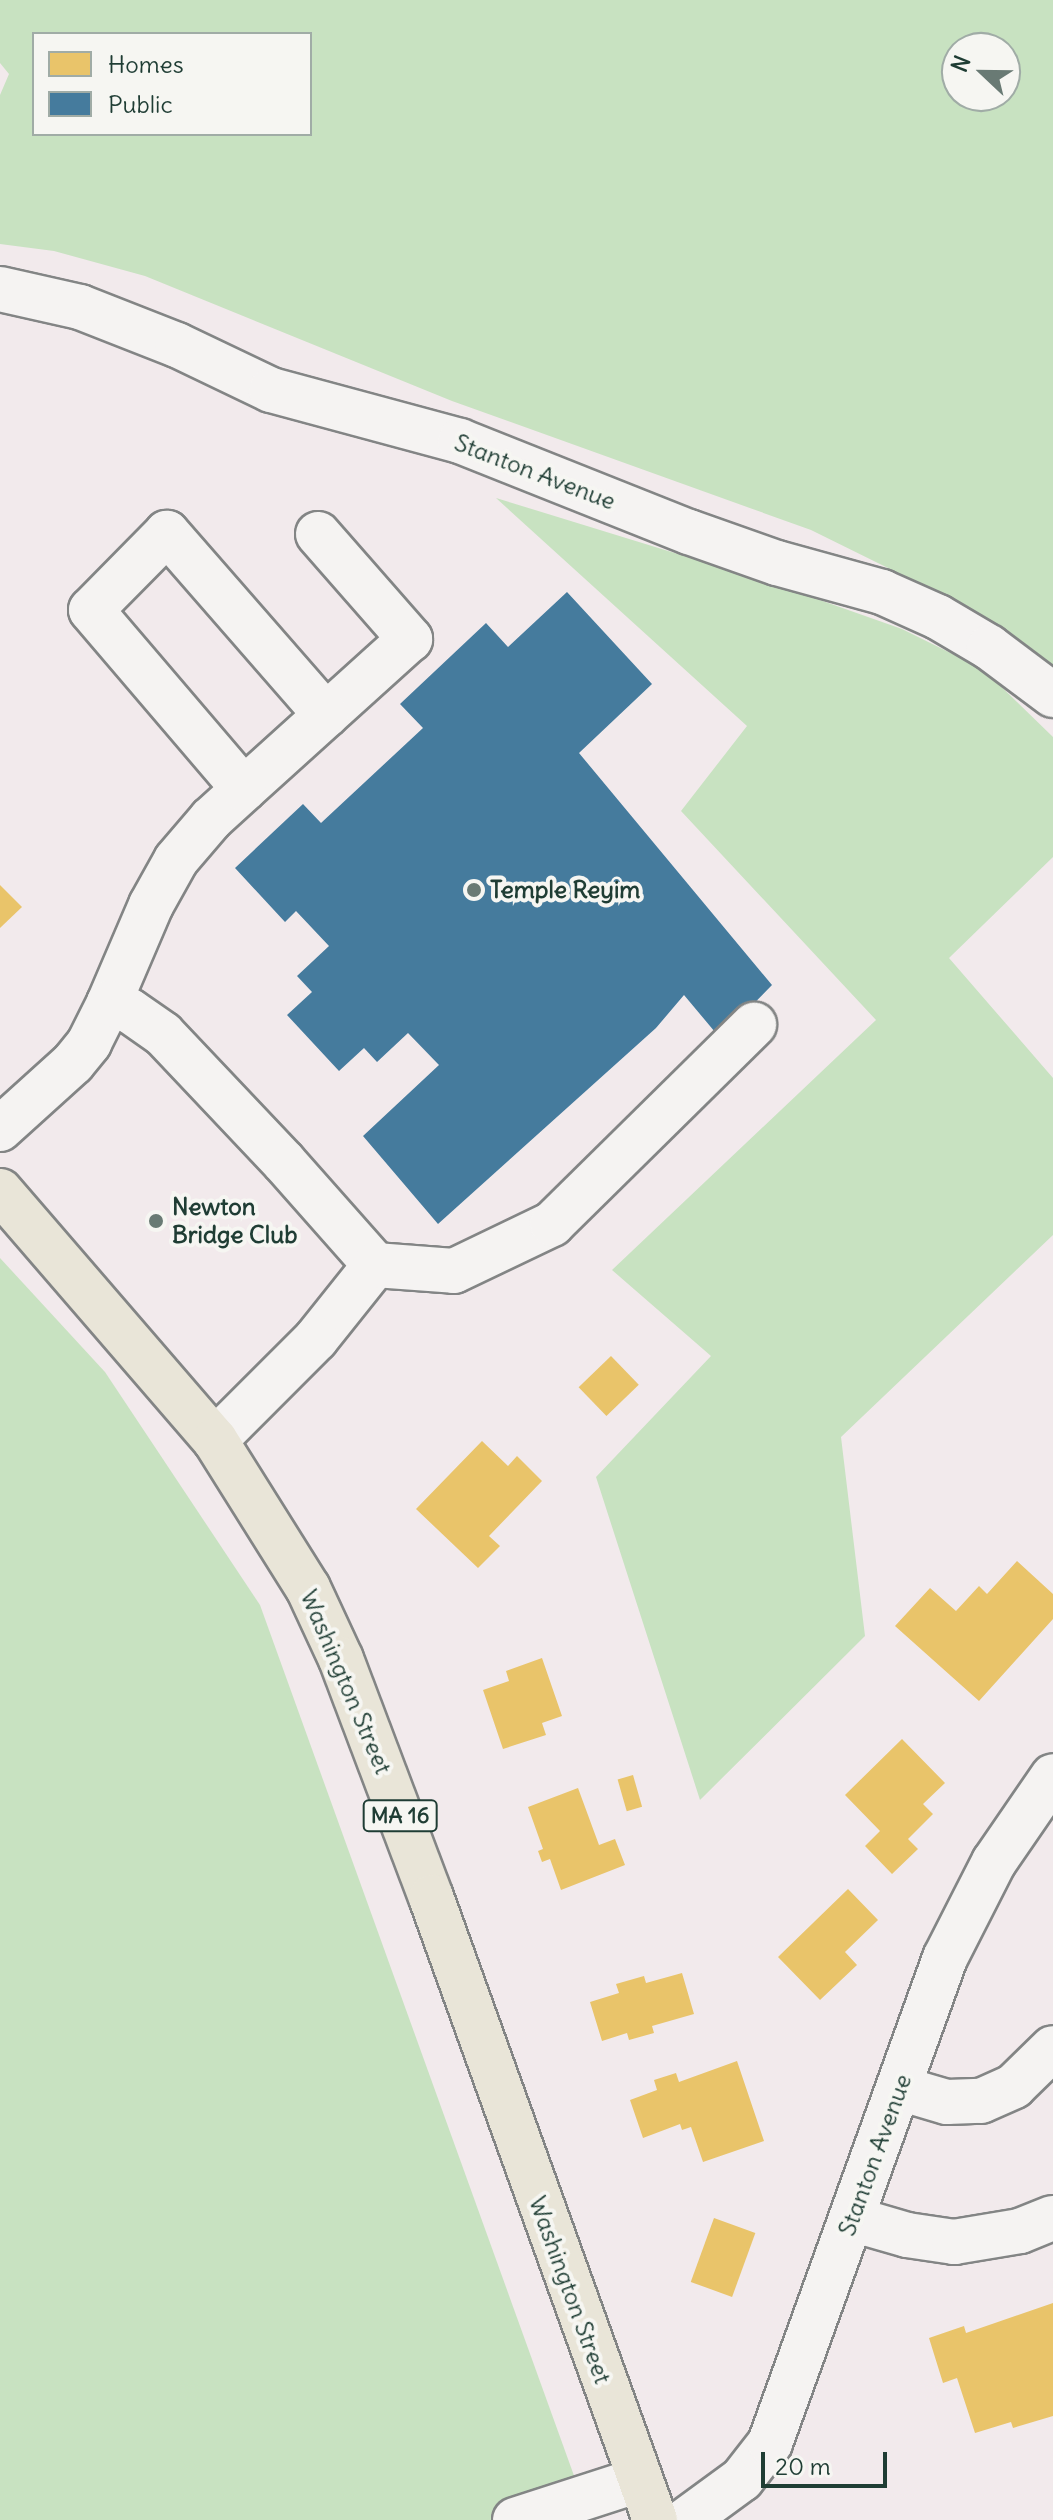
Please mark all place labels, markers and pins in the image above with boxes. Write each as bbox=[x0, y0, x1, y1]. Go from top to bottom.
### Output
place label: Temple Reyim bbox=[490, 876, 640, 904]
marker: Temple Reyim bbox=[465, 881, 483, 899]
place label: Newton Bridge Club bbox=[172, 1193, 297, 1249]
marker: Newton Bridge Club bbox=[147, 1212, 165, 1230]

